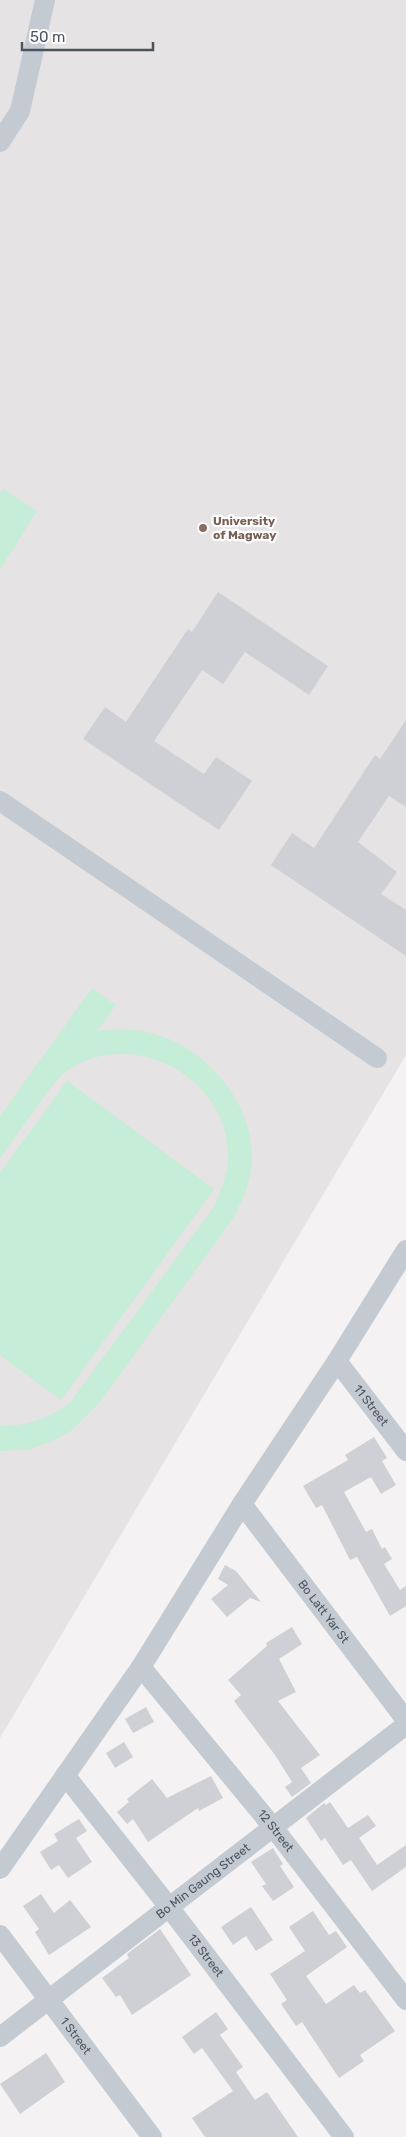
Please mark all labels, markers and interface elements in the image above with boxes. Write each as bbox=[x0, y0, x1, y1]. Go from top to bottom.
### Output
scale bar bbox=[22, 20, 154, 52]
text: 50 m bbox=[30, 28, 65, 46]
place label: University of Magway bbox=[213, 514, 276, 542]
marker: University of Magway bbox=[197, 522, 209, 534]
street label: 11 Street bbox=[351, 1382, 391, 1429]
street label: Bo Latt Yar St bbox=[295, 1577, 352, 1646]
street label: 12 Street bbox=[255, 1807, 297, 1855]
street label: Bo Min Gaung Street bbox=[153, 1840, 253, 1922]
street label: 13 Street bbox=[185, 1931, 227, 1980]
street label: 1 Street bbox=[57, 2014, 94, 2057]

